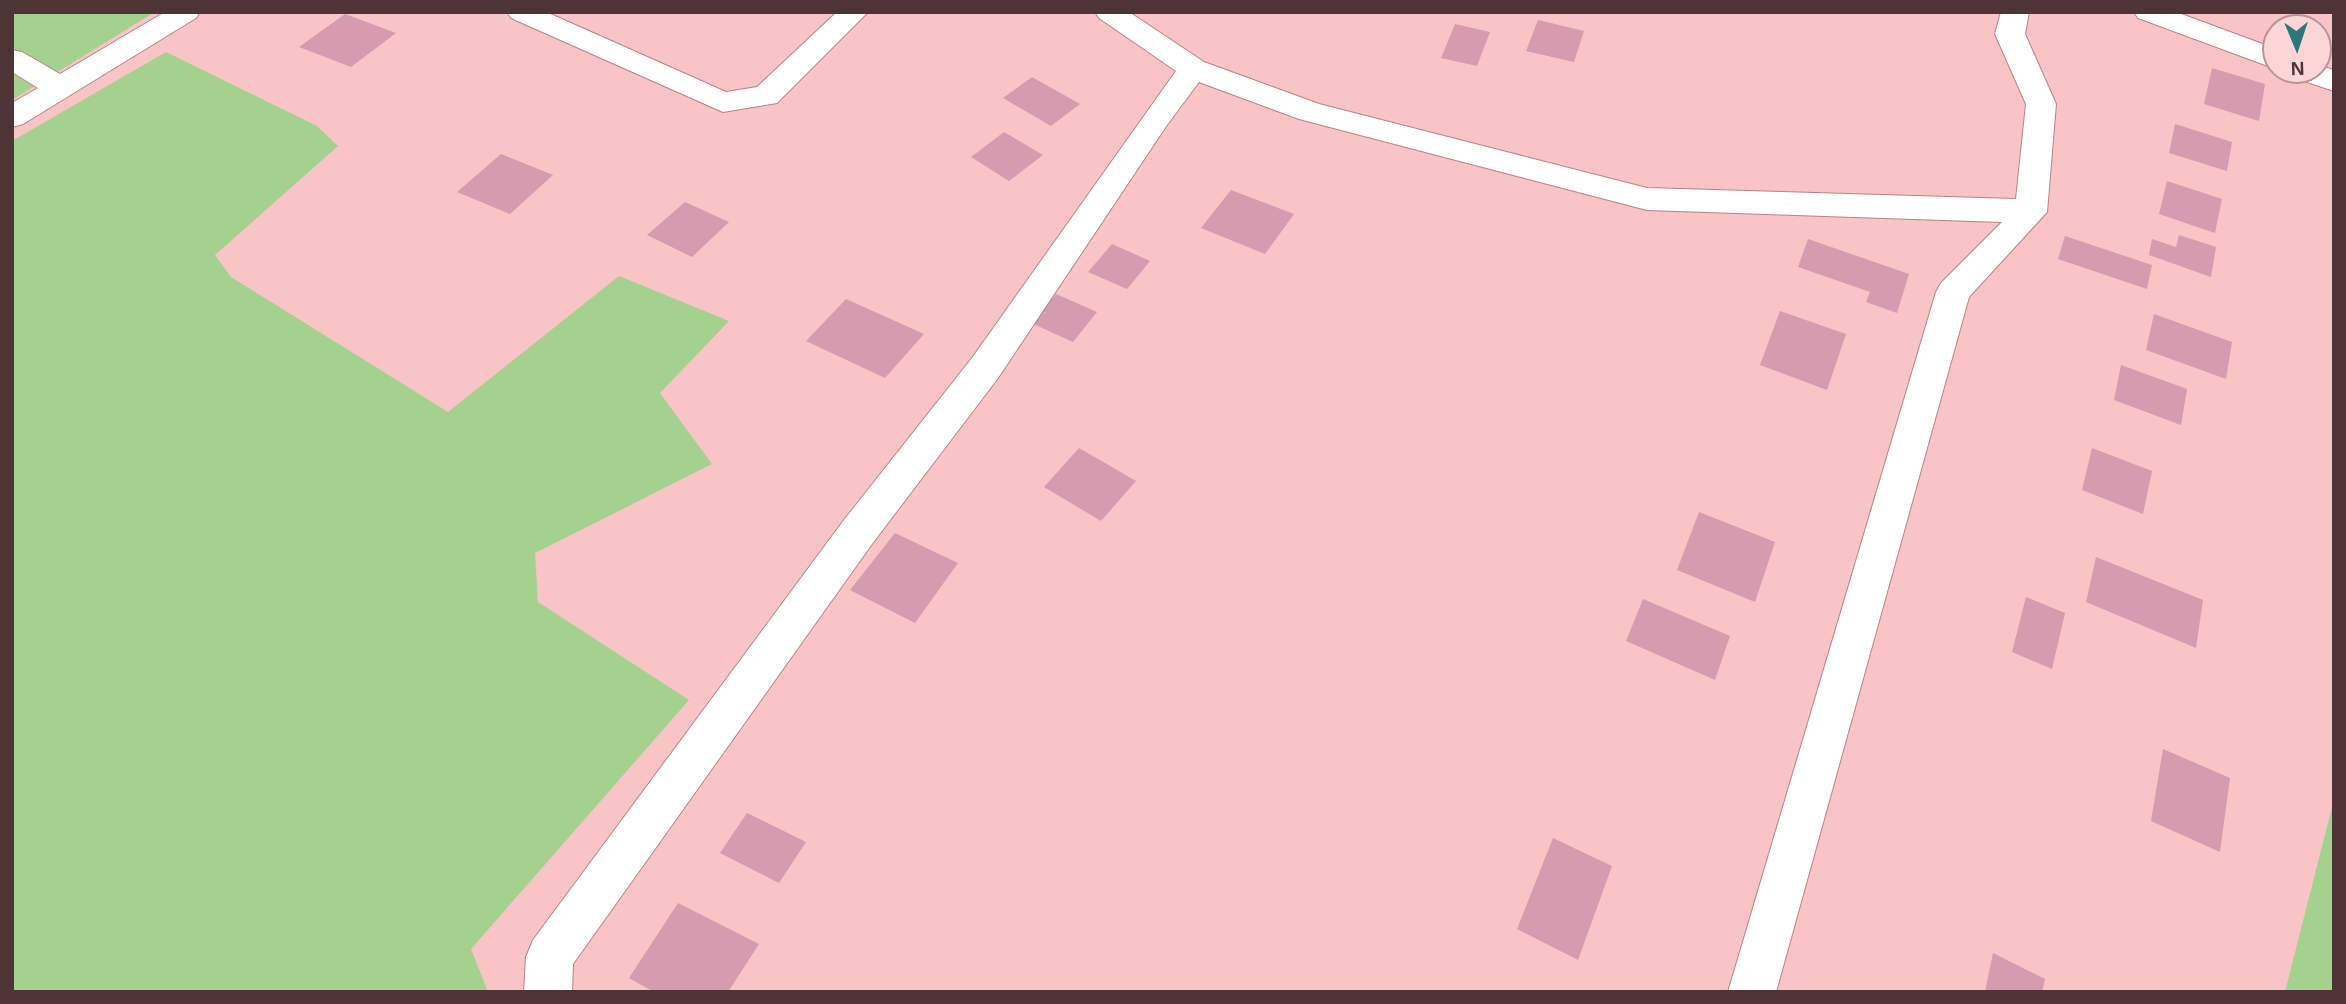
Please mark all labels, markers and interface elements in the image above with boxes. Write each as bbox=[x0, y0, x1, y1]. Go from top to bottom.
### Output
north arrow bbox=[2262, 14, 2332, 84]
text: N bbox=[2290, 58, 2305, 79]

